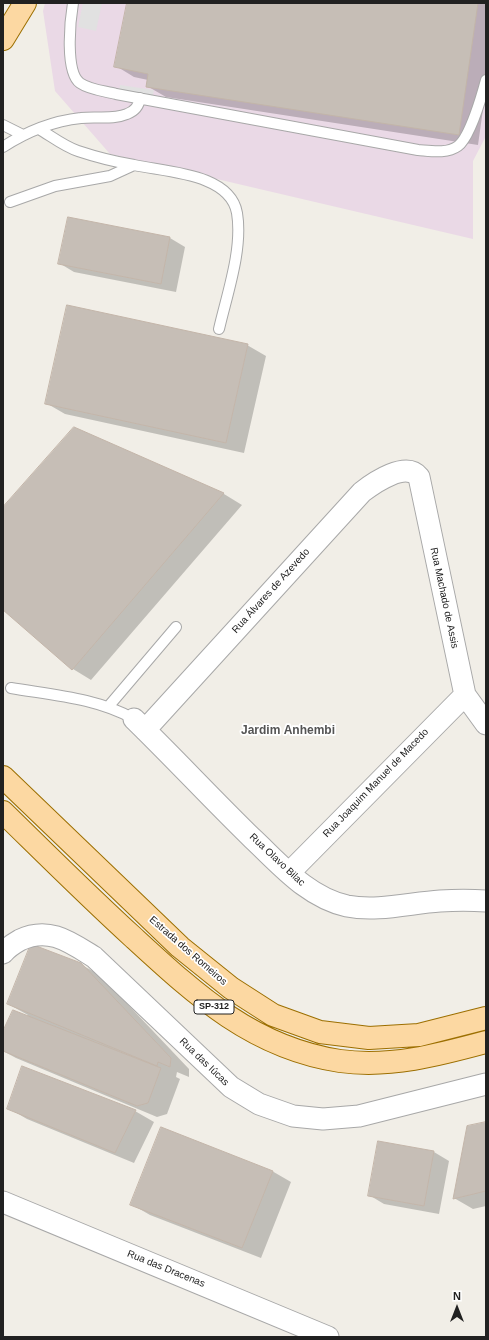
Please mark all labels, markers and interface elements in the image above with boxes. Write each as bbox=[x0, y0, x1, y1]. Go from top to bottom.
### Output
street label: Rua Álvares de Azevedo bbox=[230, 546, 312, 636]
street label: Rua Machado de Assis bbox=[427, 546, 461, 650]
district label: Jardim Anhembi bbox=[241, 724, 335, 738]
street label: Rua Joaquim Manuel de Macedo bbox=[321, 726, 431, 840]
street label: Rua Olavo Bilac bbox=[247, 831, 307, 889]
street label: Estrada dos Romeiros bbox=[147, 914, 229, 988]
road number: SP-312 bbox=[194, 1000, 234, 1014]
street label: Rua das Iúcas bbox=[177, 1035, 231, 1089]
street label: Rua das Dracenas bbox=[125, 1248, 207, 1290]
north arrow bbox=[437, 1288, 477, 1328]
text: N bbox=[453, 1290, 461, 1302]

